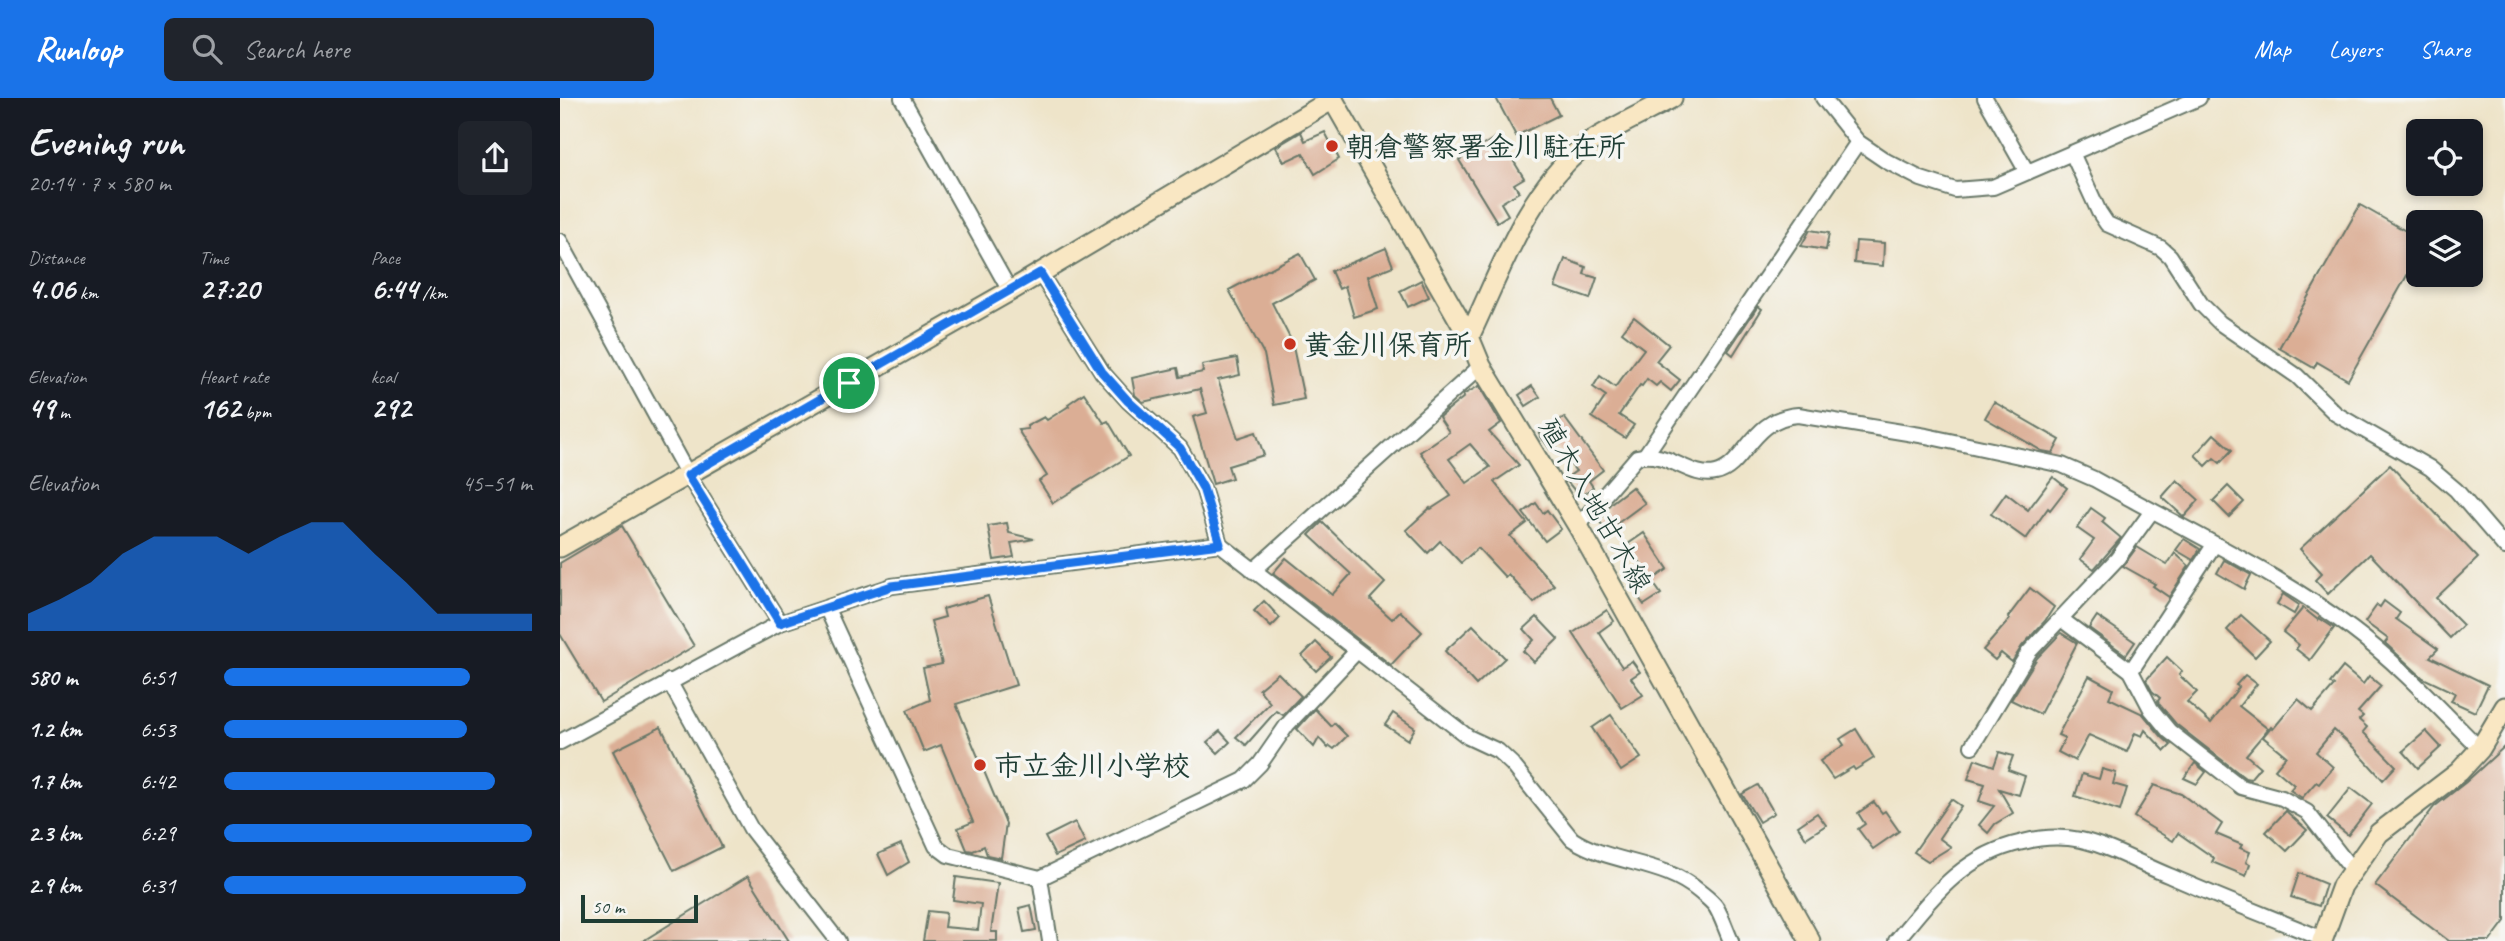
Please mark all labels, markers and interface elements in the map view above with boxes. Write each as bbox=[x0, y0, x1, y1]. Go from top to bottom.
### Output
search box bbox=[164, 18, 654, 81]
text: Runloop bbox=[35, 28, 122, 70]
icon: search bbox=[188, 30, 226, 68]
text: Search here bbox=[244, 33, 349, 66]
text: Map bbox=[2254, 34, 2291, 64]
text: Layers bbox=[2329, 34, 2382, 64]
text: Share bbox=[2420, 34, 2470, 64]
text: Evening run bbox=[28, 119, 184, 166]
map controls bbox=[2406, 119, 2483, 287]
button: locate bbox=[2406, 119, 2483, 196]
button: share bbox=[458, 121, 532, 195]
place label: 朝倉警察署金川駐在所 bbox=[1346, 129, 1626, 164]
marker: 朝倉警察署金川駐在所 bbox=[1324, 138, 1340, 154]
text: 20:14 · 7 × 580 m bbox=[28, 169, 171, 198]
button: layers bbox=[2406, 210, 2483, 287]
text: Distance bbox=[28, 246, 85, 270]
text: Time bbox=[199, 246, 228, 270]
text: Pace bbox=[371, 246, 400, 270]
text: 4.06 bbox=[28, 270, 75, 308]
text: 27:20 bbox=[199, 270, 259, 308]
text: 6:44 bbox=[371, 270, 418, 308]
text: km bbox=[75, 281, 98, 305]
text: /km bbox=[418, 281, 447, 305]
place label: 黄金川保育所 bbox=[1304, 327, 1472, 362]
marker: 黄金川保育所 bbox=[1282, 336, 1298, 352]
pin bbox=[819, 353, 879, 413]
icon: arrive bbox=[830, 364, 868, 402]
text: Elevation bbox=[28, 365, 86, 389]
text: Heart rate bbox=[199, 365, 269, 389]
text: kcal bbox=[371, 365, 396, 389]
text: 49 bbox=[28, 389, 55, 427]
text: 162 bbox=[199, 389, 240, 427]
text: 292 bbox=[371, 389, 411, 427]
text: m bbox=[55, 400, 70, 424]
text: bpm bbox=[240, 400, 271, 424]
street label: 殖木入地甘木線 bbox=[1531, 412, 1660, 599]
text: Elevation bbox=[28, 469, 99, 498]
text: 45–51 m bbox=[462, 469, 532, 498]
text: 580 m bbox=[28, 663, 77, 692]
text: 6:51 bbox=[140, 663, 176, 692]
text: 1.2 km bbox=[28, 715, 82, 744]
text: 6:53 bbox=[140, 715, 176, 744]
place label: 市立金川小学校 bbox=[994, 748, 1190, 783]
marker: 市立金川小学校 bbox=[972, 757, 988, 773]
text: 1.7 km bbox=[28, 767, 81, 796]
text: 6:42 bbox=[140, 767, 176, 796]
text: 2.3 km bbox=[28, 819, 82, 848]
text: 6:29 bbox=[140, 819, 176, 848]
text: 2.9 km bbox=[28, 871, 81, 900]
text: 6:31 bbox=[140, 871, 176, 900]
scale bar bbox=[581, 892, 698, 924]
text: 50 m bbox=[592, 895, 624, 919]

